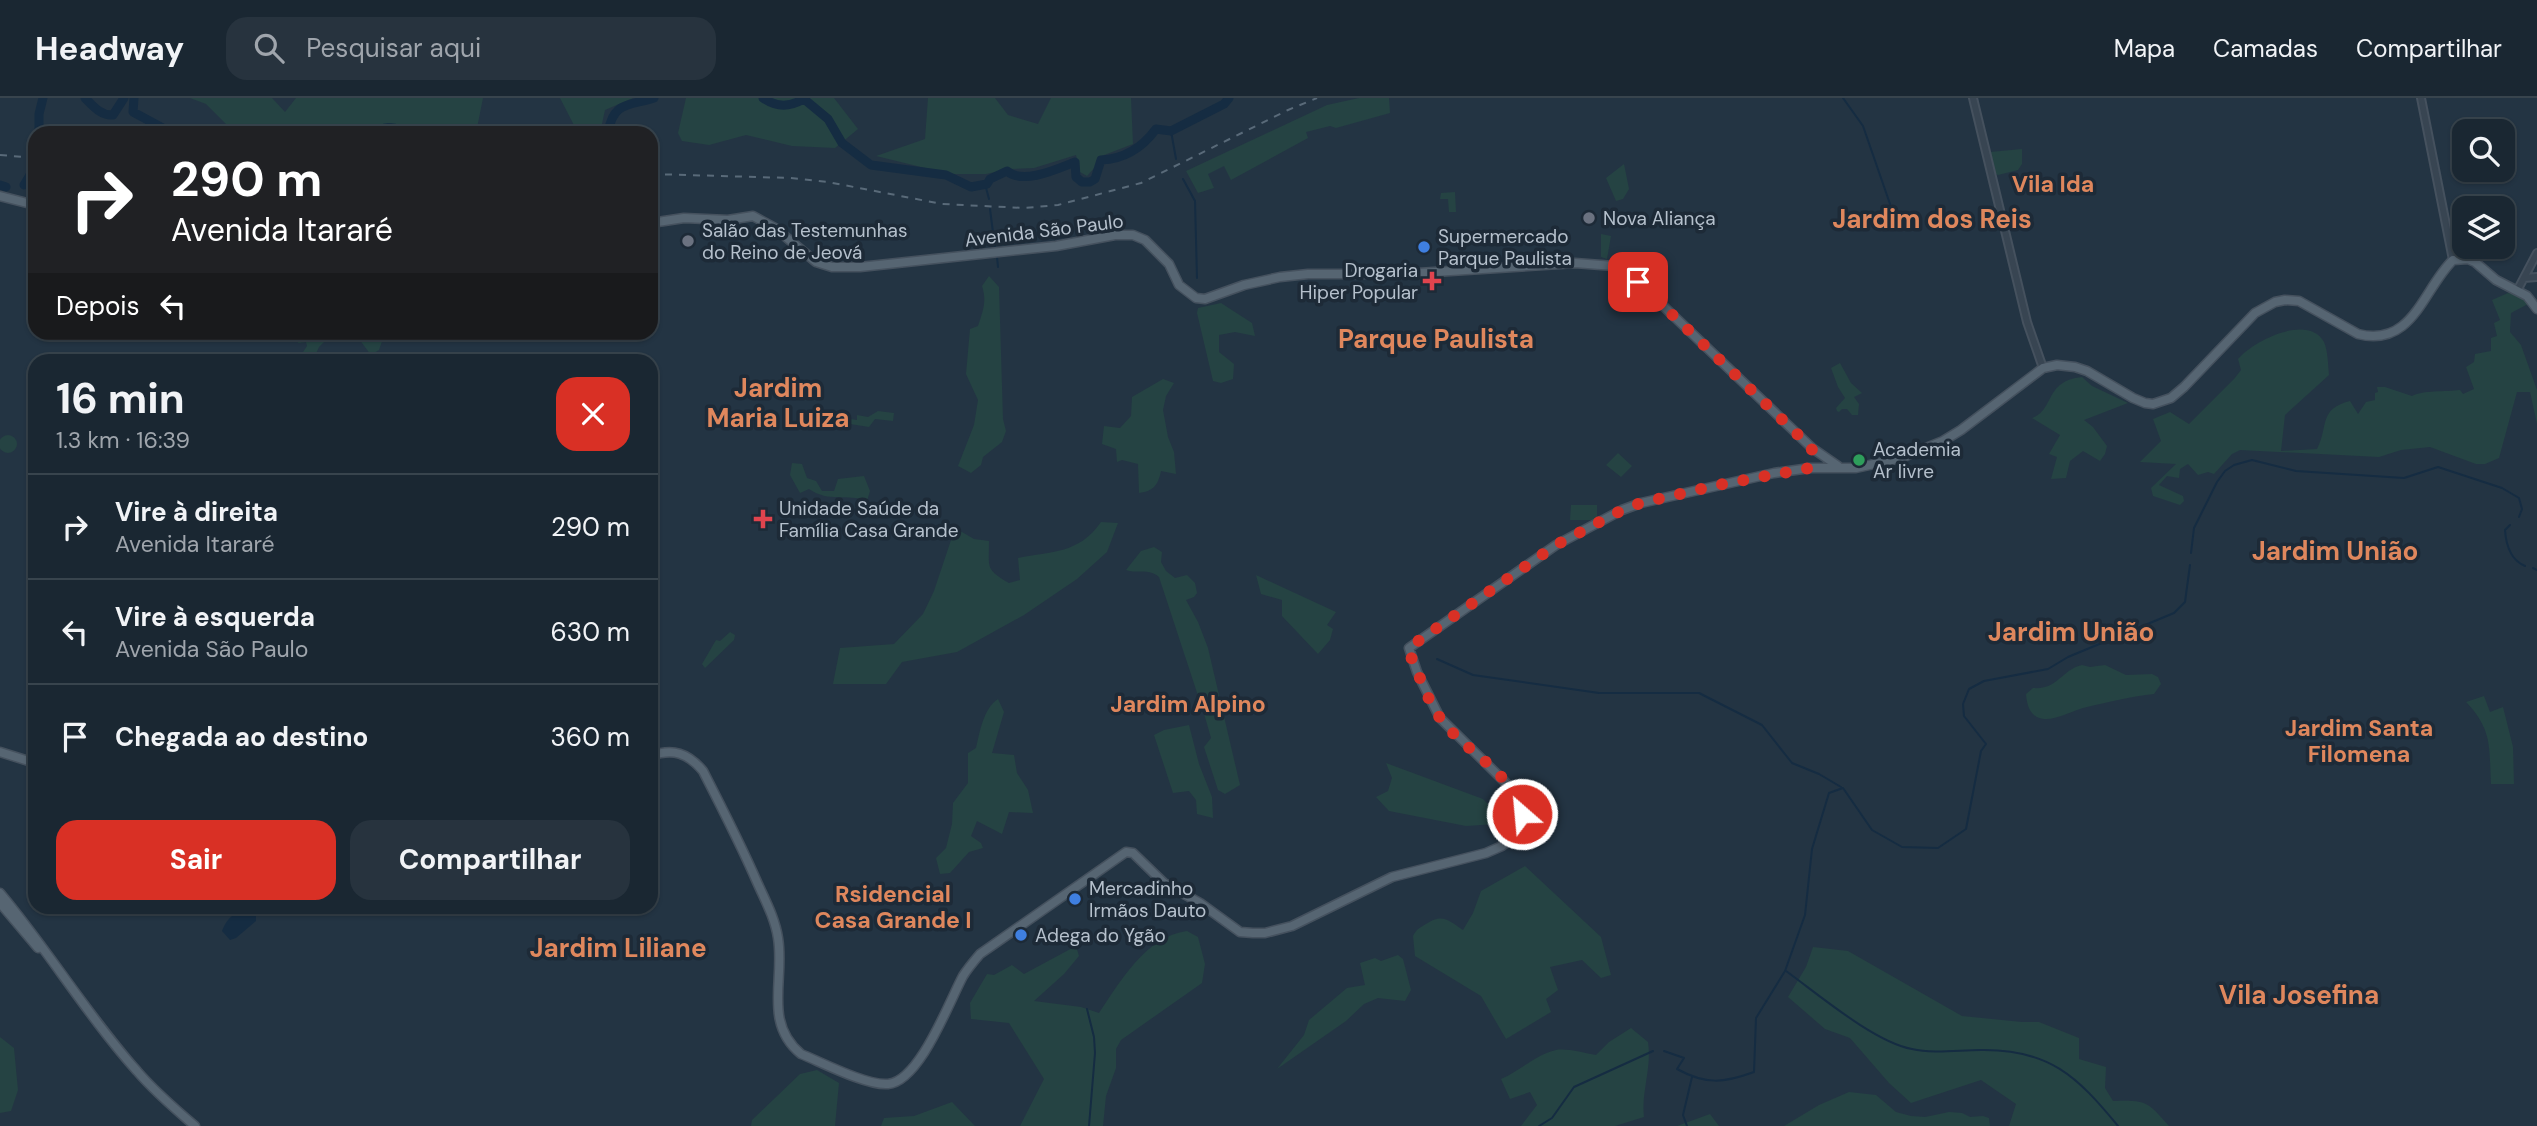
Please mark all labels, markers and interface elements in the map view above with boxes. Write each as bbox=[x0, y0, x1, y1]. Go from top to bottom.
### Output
search box bbox=[226, 17, 716, 80]
text: Headway bbox=[35, 27, 184, 70]
icon: search bbox=[250, 29, 288, 67]
text: Pesquisar aqui bbox=[306, 31, 481, 65]
text: Mapa bbox=[2114, 33, 2175, 64]
text: Camadas bbox=[2213, 33, 2318, 64]
text: Compartilhar bbox=[2356, 33, 2502, 64]
map controls bbox=[2452, 119, 2515, 259]
button: search bbox=[2452, 119, 2515, 182]
text: 290 m bbox=[171, 147, 322, 211]
icon: right bbox=[56, 154, 147, 245]
district label: Vila Ida bbox=[2012, 169, 2094, 199]
button: layers bbox=[2452, 196, 2515, 259]
district label: Jardim dos Reis bbox=[1832, 202, 2032, 236]
place label: Nova Aliança bbox=[1603, 206, 1716, 231]
street label: Avenida São Paulo bbox=[963, 208, 1125, 253]
text: Avenida Itararé bbox=[171, 209, 393, 251]
marker: Nova Aliança bbox=[1581, 210, 1597, 226]
place label: Salão das Testemunhas do Reino de Jeová bbox=[702, 218, 907, 265]
place label: Supermercado Parque Paulista bbox=[1438, 224, 1572, 271]
marker: Salão das Testemunhas do Reino de Jeová bbox=[680, 233, 696, 249]
marker: Supermercado Parque Paulista bbox=[1416, 239, 1432, 255]
pin bbox=[1608, 252, 1668, 312]
place label: Drogaria Hiper Popular bbox=[1300, 258, 1418, 305]
icon: arrive bbox=[1619, 263, 1657, 301]
marker: Drogaria Hiper Popular bbox=[1424, 273, 1440, 289]
icon: left bbox=[154, 287, 192, 325]
text: Depois bbox=[56, 289, 140, 323]
district label: Parque Paulista bbox=[1338, 322, 1534, 356]
text: 16 min bbox=[56, 371, 185, 426]
district label: Jardim Maria Luiza bbox=[706, 371, 850, 435]
button: close bbox=[556, 377, 630, 451]
text: 1.3 km · 16:39 bbox=[56, 425, 190, 455]
place label: Academia Ar livre bbox=[1873, 437, 1961, 484]
marker: Academia Ar livre bbox=[1851, 452, 1867, 468]
text: Vire à direita bbox=[115, 495, 278, 529]
place label: Unidade Saúde da Família Casa Grande bbox=[779, 496, 958, 543]
icon: right bbox=[56, 508, 94, 546]
marker: Unidade Saúde da Família Casa Grande bbox=[753, 509, 773, 529]
text: 290 m bbox=[551, 510, 630, 544]
text: Avenida Itararé bbox=[115, 529, 275, 559]
district label: Jardim União bbox=[2252, 534, 2418, 568]
text: Vire à esquerda bbox=[115, 600, 315, 634]
icon: left bbox=[56, 613, 94, 651]
text: 630 m bbox=[550, 615, 630, 649]
district label: Jardim União bbox=[1988, 615, 2154, 649]
text: Avenida São Paulo bbox=[115, 634, 308, 664]
district label: Jardim Alpino bbox=[1110, 689, 1266, 719]
district label: Jardim Santa Filomena bbox=[2285, 713, 2433, 769]
icon: arrive bbox=[56, 718, 94, 756]
text: Chegada ao destino bbox=[115, 720, 368, 754]
text: 360 m bbox=[550, 720, 630, 754]
position arrow bbox=[1485, 777, 1559, 851]
button: Sair bbox=[56, 820, 336, 900]
button: Compartilhar bbox=[350, 820, 630, 900]
place label: Mercadinho Irmãos Dauto bbox=[1089, 876, 1206, 923]
district label: Rsidencial Casa Grande I bbox=[814, 879, 972, 935]
marker: Mercadinho Irmãos Dauto bbox=[1067, 891, 1083, 907]
place label: Adega do Ygão bbox=[1035, 923, 1166, 948]
marker: Adega do Ygão bbox=[1013, 927, 1029, 943]
district label: Jardim Liliane bbox=[529, 931, 707, 965]
district label: Vila Josefina bbox=[2219, 978, 2379, 1012]

